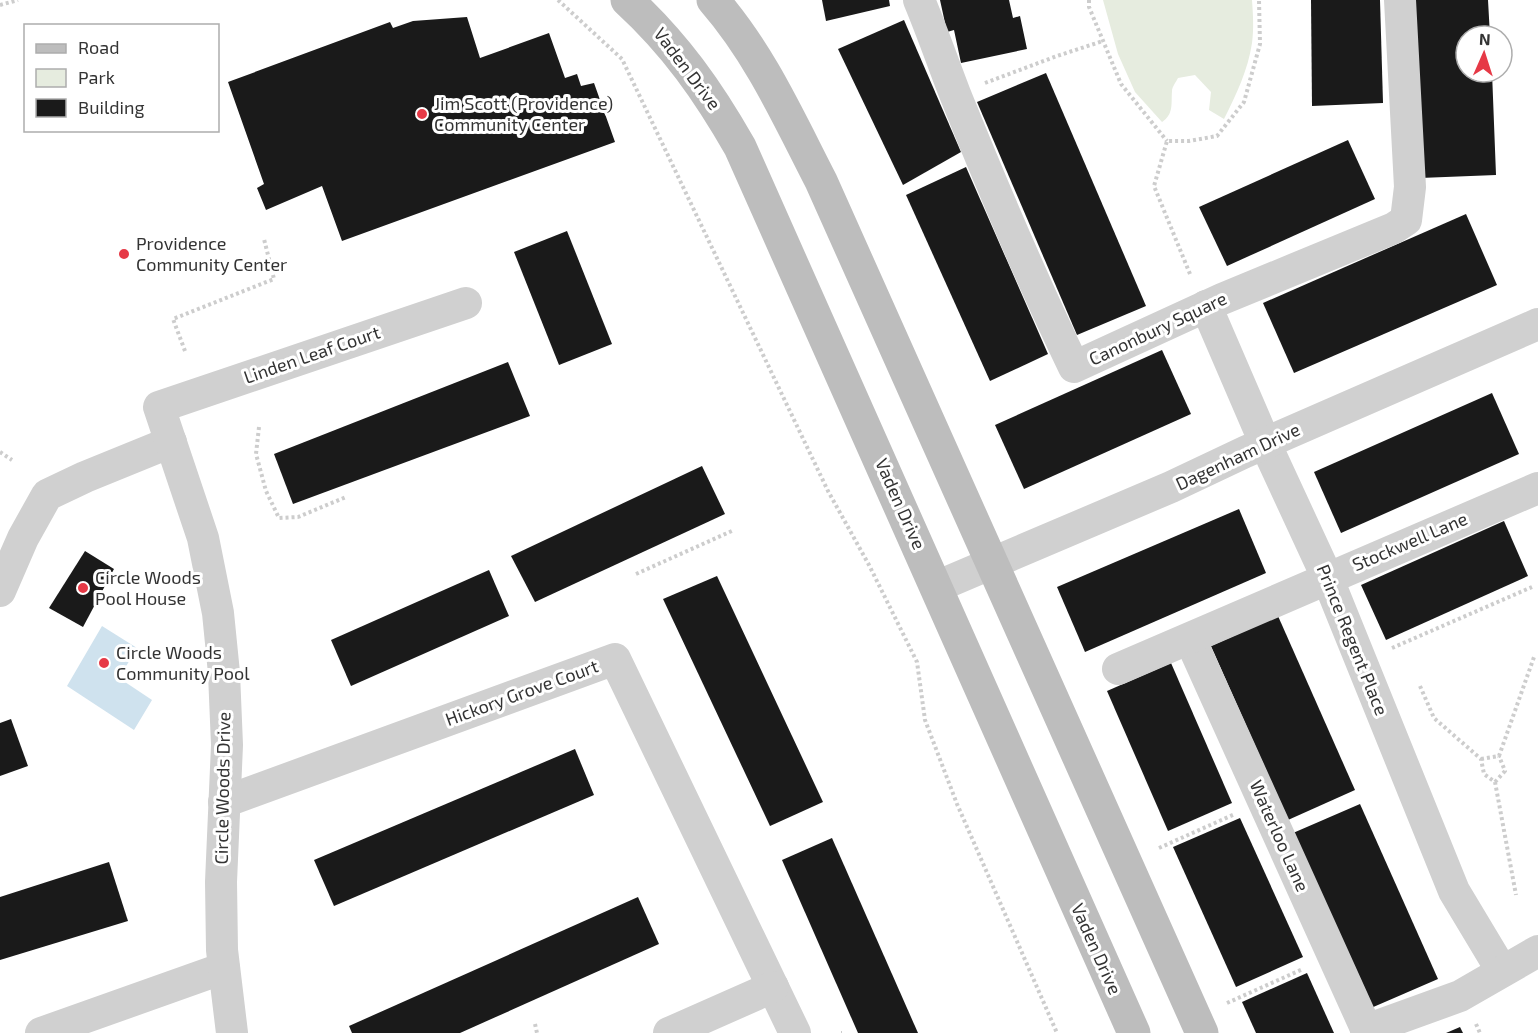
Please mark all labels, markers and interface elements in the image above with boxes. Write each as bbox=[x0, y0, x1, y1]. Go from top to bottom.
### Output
street label: Vaden Drive bbox=[650, 23, 726, 114]
legend bbox=[24, 24, 219, 132]
north arrow bbox=[1454, 24, 1514, 84]
text: N bbox=[1479, 29, 1491, 48]
text: Road bbox=[78, 36, 119, 58]
text: Park bbox=[78, 66, 115, 88]
place label: Jim Scott (Providence) Community Center bbox=[434, 92, 613, 135]
text: Building bbox=[78, 96, 145, 118]
marker: Jim Scott (Providence) Community Center bbox=[415, 107, 429, 121]
place label: Providence Community Center bbox=[136, 232, 287, 275]
marker: Providence Community Center bbox=[117, 247, 131, 261]
street label: Canonbury Square bbox=[1085, 287, 1230, 370]
street label: Linden Leaf Court bbox=[241, 320, 383, 388]
street label: Dagenham Drive bbox=[1172, 418, 1303, 495]
street label: Vaden Drive bbox=[871, 455, 931, 553]
street label: Stockwell Lane bbox=[1349, 507, 1471, 575]
street label: Prince Regent Place bbox=[1313, 561, 1393, 718]
place label: Circle Woods Pool House bbox=[95, 566, 201, 609]
marker: Circle Woods Pool House bbox=[76, 581, 90, 595]
place label: Circle Woods Community Pool bbox=[116, 641, 250, 684]
street label: Hickory Grove Court bbox=[442, 654, 601, 730]
marker: Circle Woods Community Pool bbox=[97, 656, 111, 670]
street label: Circle Woods Drive bbox=[210, 711, 234, 865]
street label: Waterloo Lane bbox=[1246, 777, 1314, 895]
street label: Vaden Drive bbox=[1067, 900, 1127, 998]

